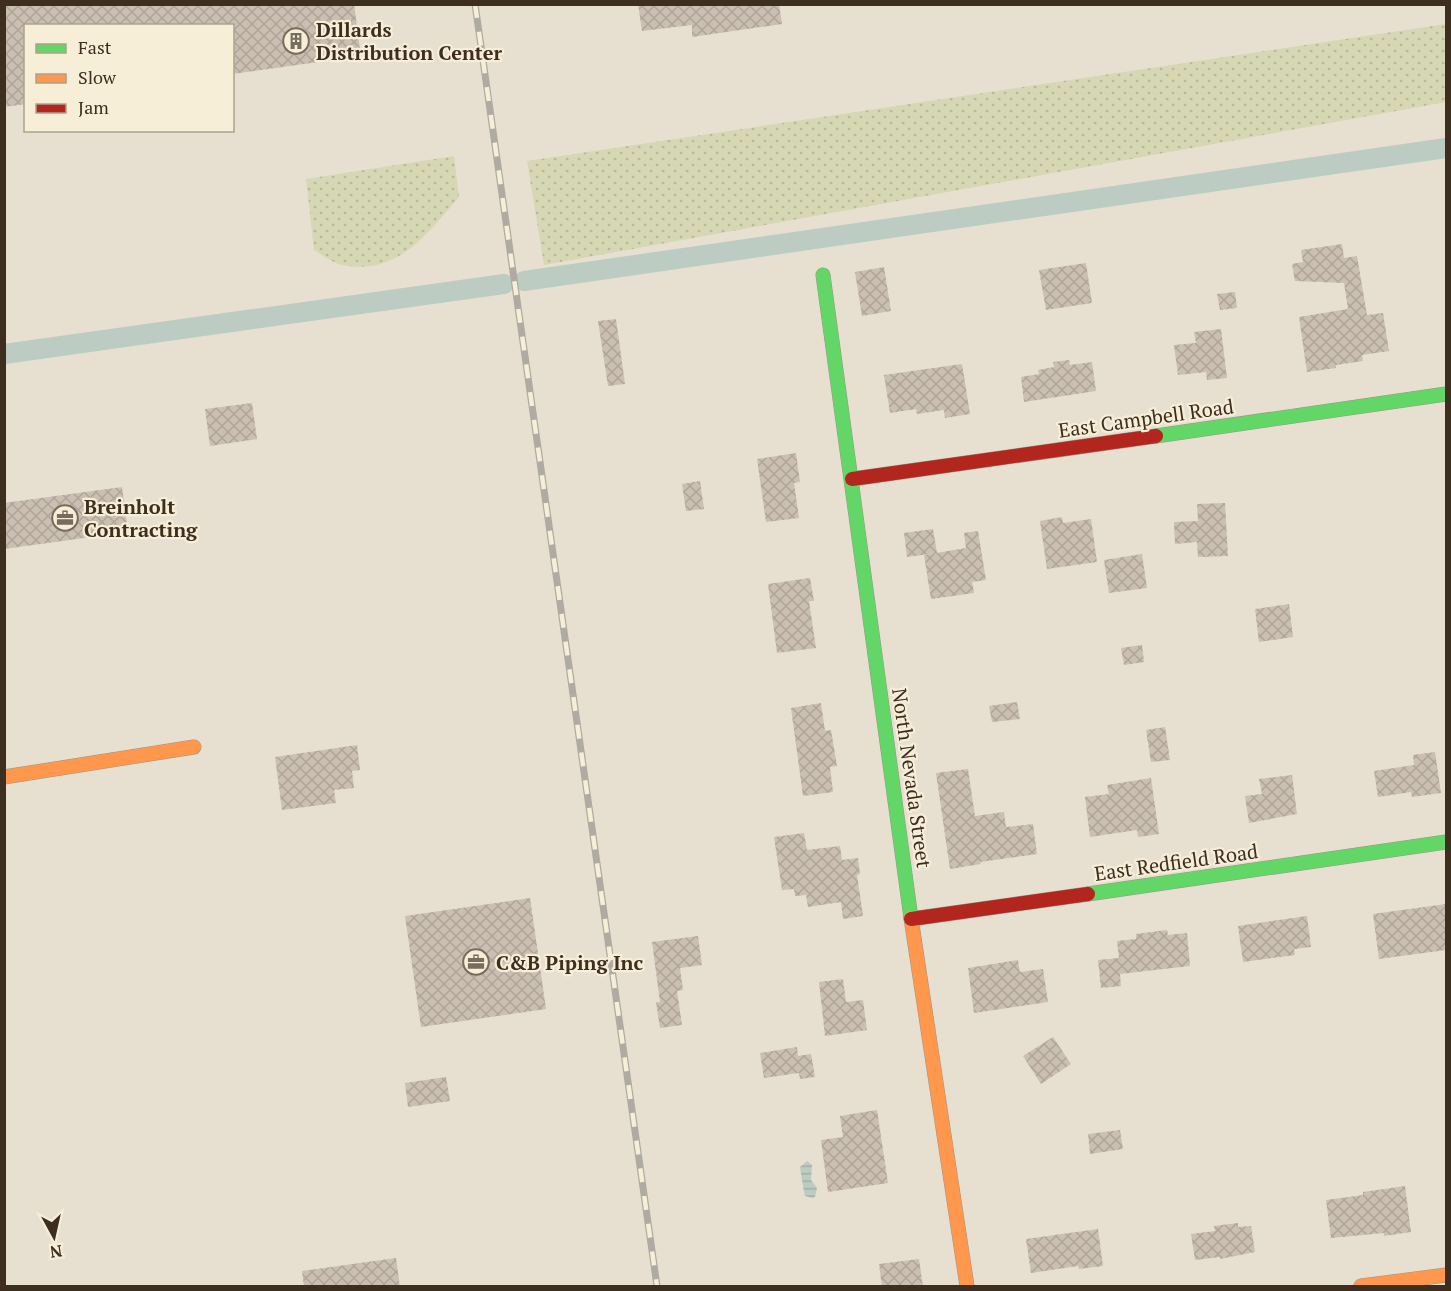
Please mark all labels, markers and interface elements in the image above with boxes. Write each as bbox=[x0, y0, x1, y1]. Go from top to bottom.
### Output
place label: Dillards Distribution Center bbox=[316, 16, 503, 66]
legend bbox=[24, 24, 234, 132]
building icon: Dillards Distribution Center bbox=[281, 26, 311, 56]
text: Fast bbox=[78, 35, 112, 59]
text: Slow bbox=[78, 65, 117, 89]
text: Jam bbox=[78, 95, 109, 119]
street label: East Campbell Road bbox=[1057, 392, 1235, 444]
place label: Breinholt Contracting bbox=[84, 493, 198, 543]
office icon: Breinholt Contracting bbox=[50, 503, 80, 533]
street label: North Nevada Street bbox=[886, 686, 938, 870]
street label: East Redfield Road bbox=[1092, 837, 1260, 887]
office icon: C&B Piping Inc bbox=[461, 947, 491, 977]
place label: C&B Piping Inc bbox=[496, 949, 643, 976]
north arrow bbox=[24, 1207, 84, 1267]
text: N bbox=[49, 1240, 64, 1264]

